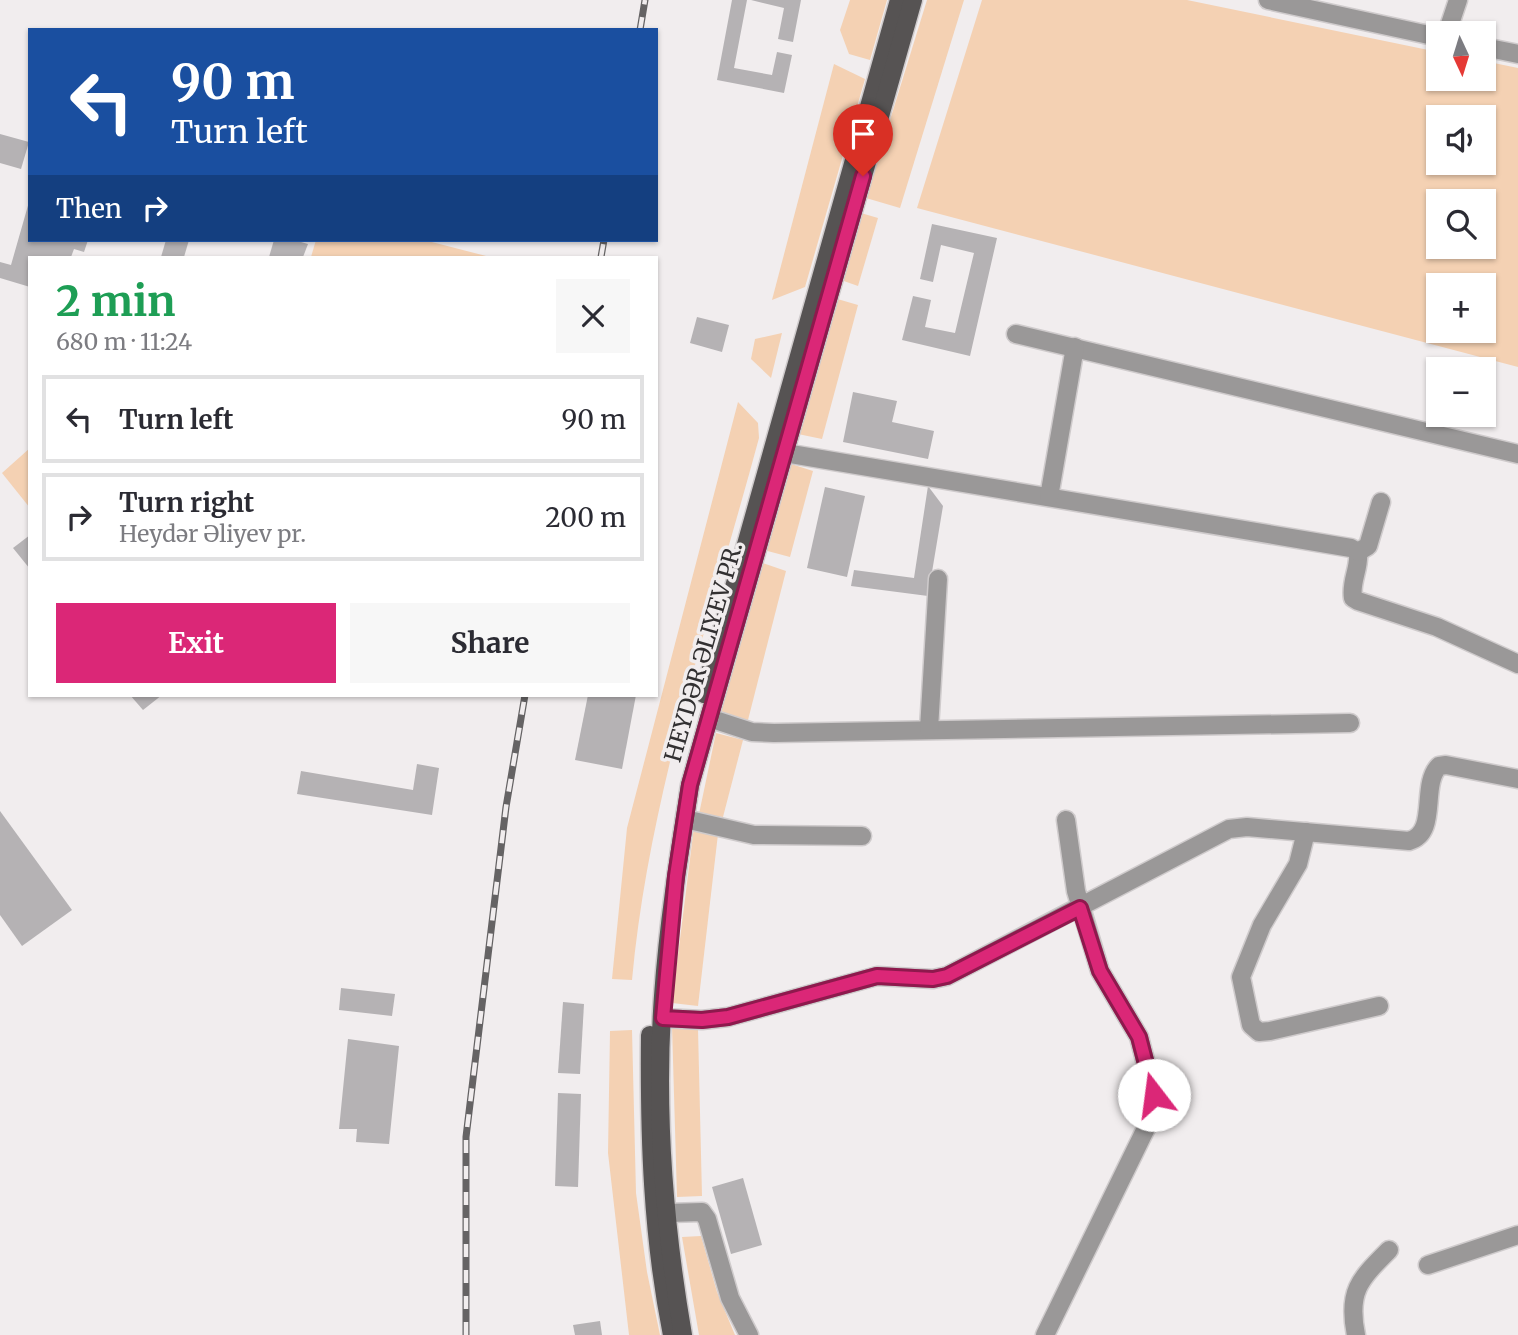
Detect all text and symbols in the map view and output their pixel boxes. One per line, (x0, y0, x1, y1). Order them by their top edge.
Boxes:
north arrow (1426, 21, 1496, 91)
map controls (1426, 21, 1496, 427)
text: 90 m (171, 51, 295, 112)
icon: left (56, 56, 147, 147)
pin (833, 104, 893, 176)
button: sound (1426, 105, 1496, 175)
text: Turn left (171, 112, 308, 152)
icon: arrive (844, 115, 882, 153)
icon: right (136, 189, 174, 227)
button: search (1426, 189, 1496, 259)
text: Then (56, 192, 122, 225)
button: + (1426, 273, 1496, 343)
text: 2 min (56, 275, 176, 327)
button: close (556, 279, 630, 353)
text: 680 m · 11:24 (56, 327, 192, 356)
button: − (1426, 357, 1496, 427)
icon: left (60, 400, 98, 438)
text: Turn left (119, 403, 233, 436)
text: 90 m (562, 403, 626, 436)
text: Turn right (119, 486, 254, 519)
icon: right (60, 498, 98, 536)
text: 200 m (545, 501, 626, 534)
text: Heydər Əliyev pr. (119, 519, 306, 548)
street label: HEYDƏR ƏLIYEV PR. (658, 539, 748, 765)
button: Exit (56, 603, 336, 683)
button: Share (350, 603, 630, 683)
position arrow (1117, 1058, 1191, 1132)

